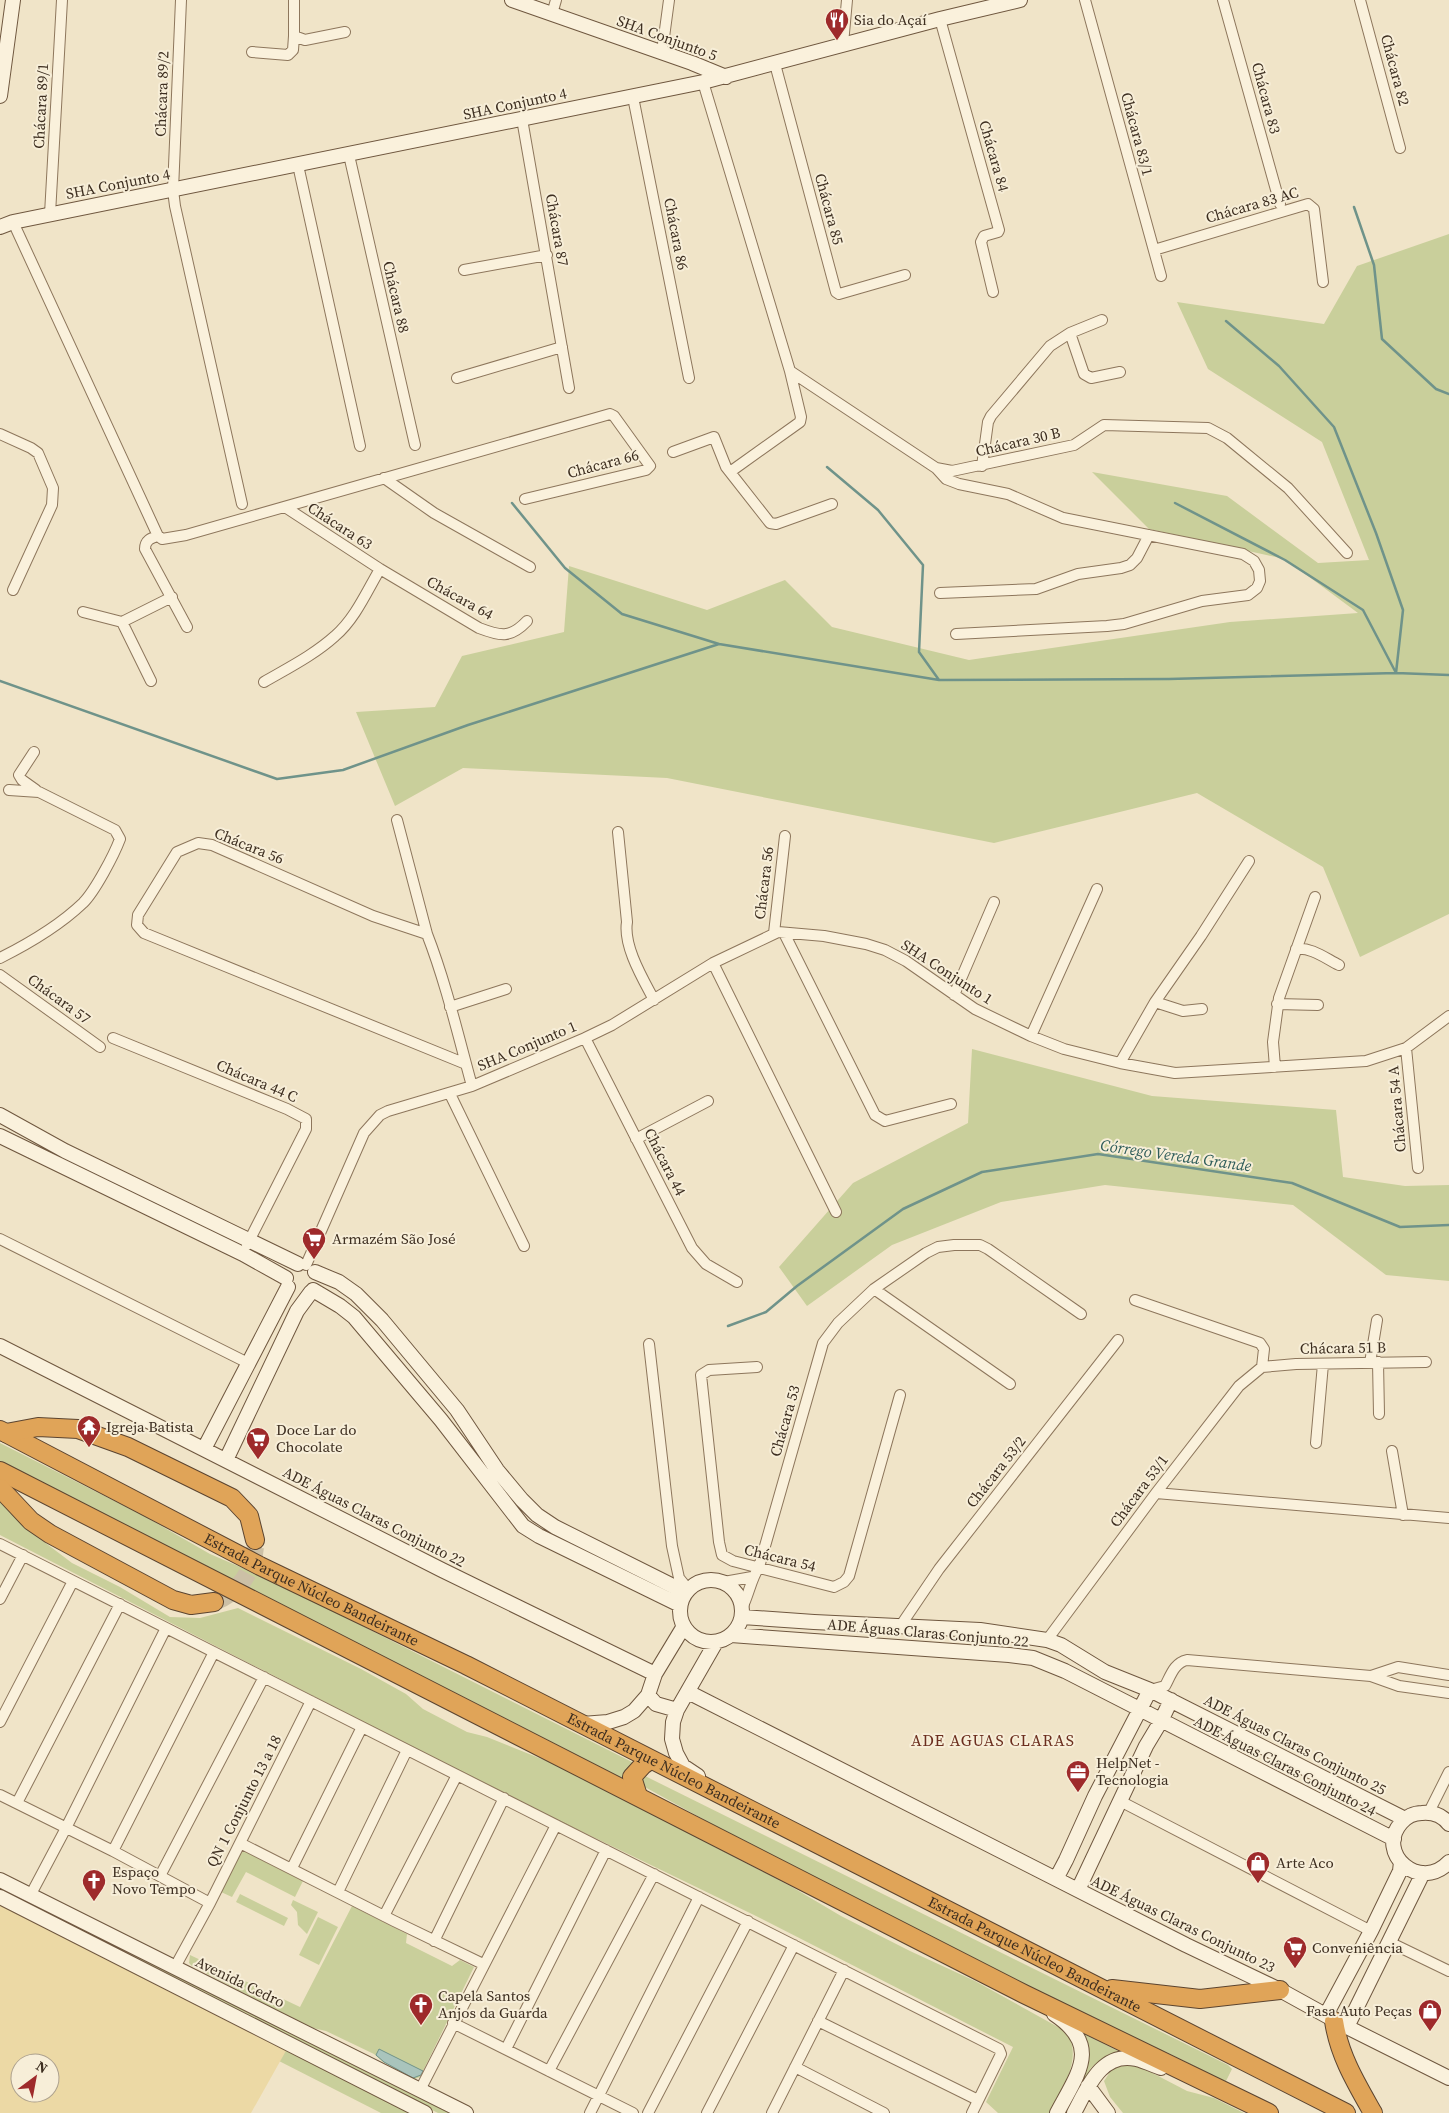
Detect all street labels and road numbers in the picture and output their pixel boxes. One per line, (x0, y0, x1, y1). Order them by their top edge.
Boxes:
street label: SHA Conjunto 5 (614, 10, 720, 65)
street label: Chácara 82 (1376, 32, 1415, 108)
street label: Chácara 89/2 (150, 51, 173, 137)
street label: Chácara 83 (1247, 60, 1286, 136)
street label: Chácara 89/1 (28, 63, 53, 149)
street label: SHA Conjunto 4 (461, 82, 569, 125)
street label: Chácara 83/1 (1116, 90, 1159, 178)
street label: Chácara 84 (974, 118, 1015, 194)
street label: SHA Conjunto 4 (64, 163, 172, 204)
street label: Chácara 85 (810, 171, 849, 247)
street label: Chácara 83 AC (1203, 181, 1301, 228)
street label: Chácara 87 (541, 192, 574, 268)
street label: Chácara 86 (659, 196, 694, 272)
street label: Chácara 88 (378, 259, 415, 335)
street label: Chácara 30 B (974, 422, 1062, 461)
street label: Chácara 66 (565, 444, 641, 483)
street label: Chácara 63 (304, 497, 377, 554)
street label: Chácara 64 (423, 571, 498, 625)
street label: Chácara 56 (211, 822, 287, 869)
street label: Chácara 56 (749, 845, 778, 921)
street label: SHA Conjunto 1 (897, 934, 997, 1009)
street label: Chácara 57 (23, 969, 95, 1029)
street label: SHA Conjunto 1 (474, 1015, 580, 1076)
street label: Chácara 44 C (213, 1054, 301, 1107)
street label: Chácara 54 A (1382, 1065, 1411, 1153)
street label: Chácara 44 (639, 1124, 692, 1200)
street label: Chácara 51 B (1300, 1336, 1386, 1359)
street label: Chácara 53 (764, 1383, 805, 1459)
street label: Chácara 53/2 (961, 1431, 1030, 1512)
street label: Chácara 53/1 (1104, 1450, 1173, 1531)
street label: ADE Águas Claras Conjunto 22 (279, 1461, 469, 1572)
street label: Estrada Parque Núcleo Bandeirante (201, 1528, 423, 1651)
street label: Chácara 54 (742, 1538, 819, 1577)
street label: ADE Águas Claras Conjunto 22 (826, 1613, 1030, 1652)
street label: ADE Águas Claras Conjunto 25 (1200, 1689, 1390, 1800)
street label: Estrada Parque Núcleo Bandeirante (564, 1707, 785, 1834)
street label: ADE Águas Claras Conjunto 24 (1190, 1710, 1380, 1821)
street label: QN 1 Conjunto 13 a 18 (201, 1731, 286, 1870)
street label: ADE Águas Claras Conjunto 23 (1088, 1870, 1279, 1977)
street label: Estrada Parque Núcleo Bandeirante (924, 1891, 1145, 2017)
street label: Avenida Cedro (192, 1951, 288, 2012)

